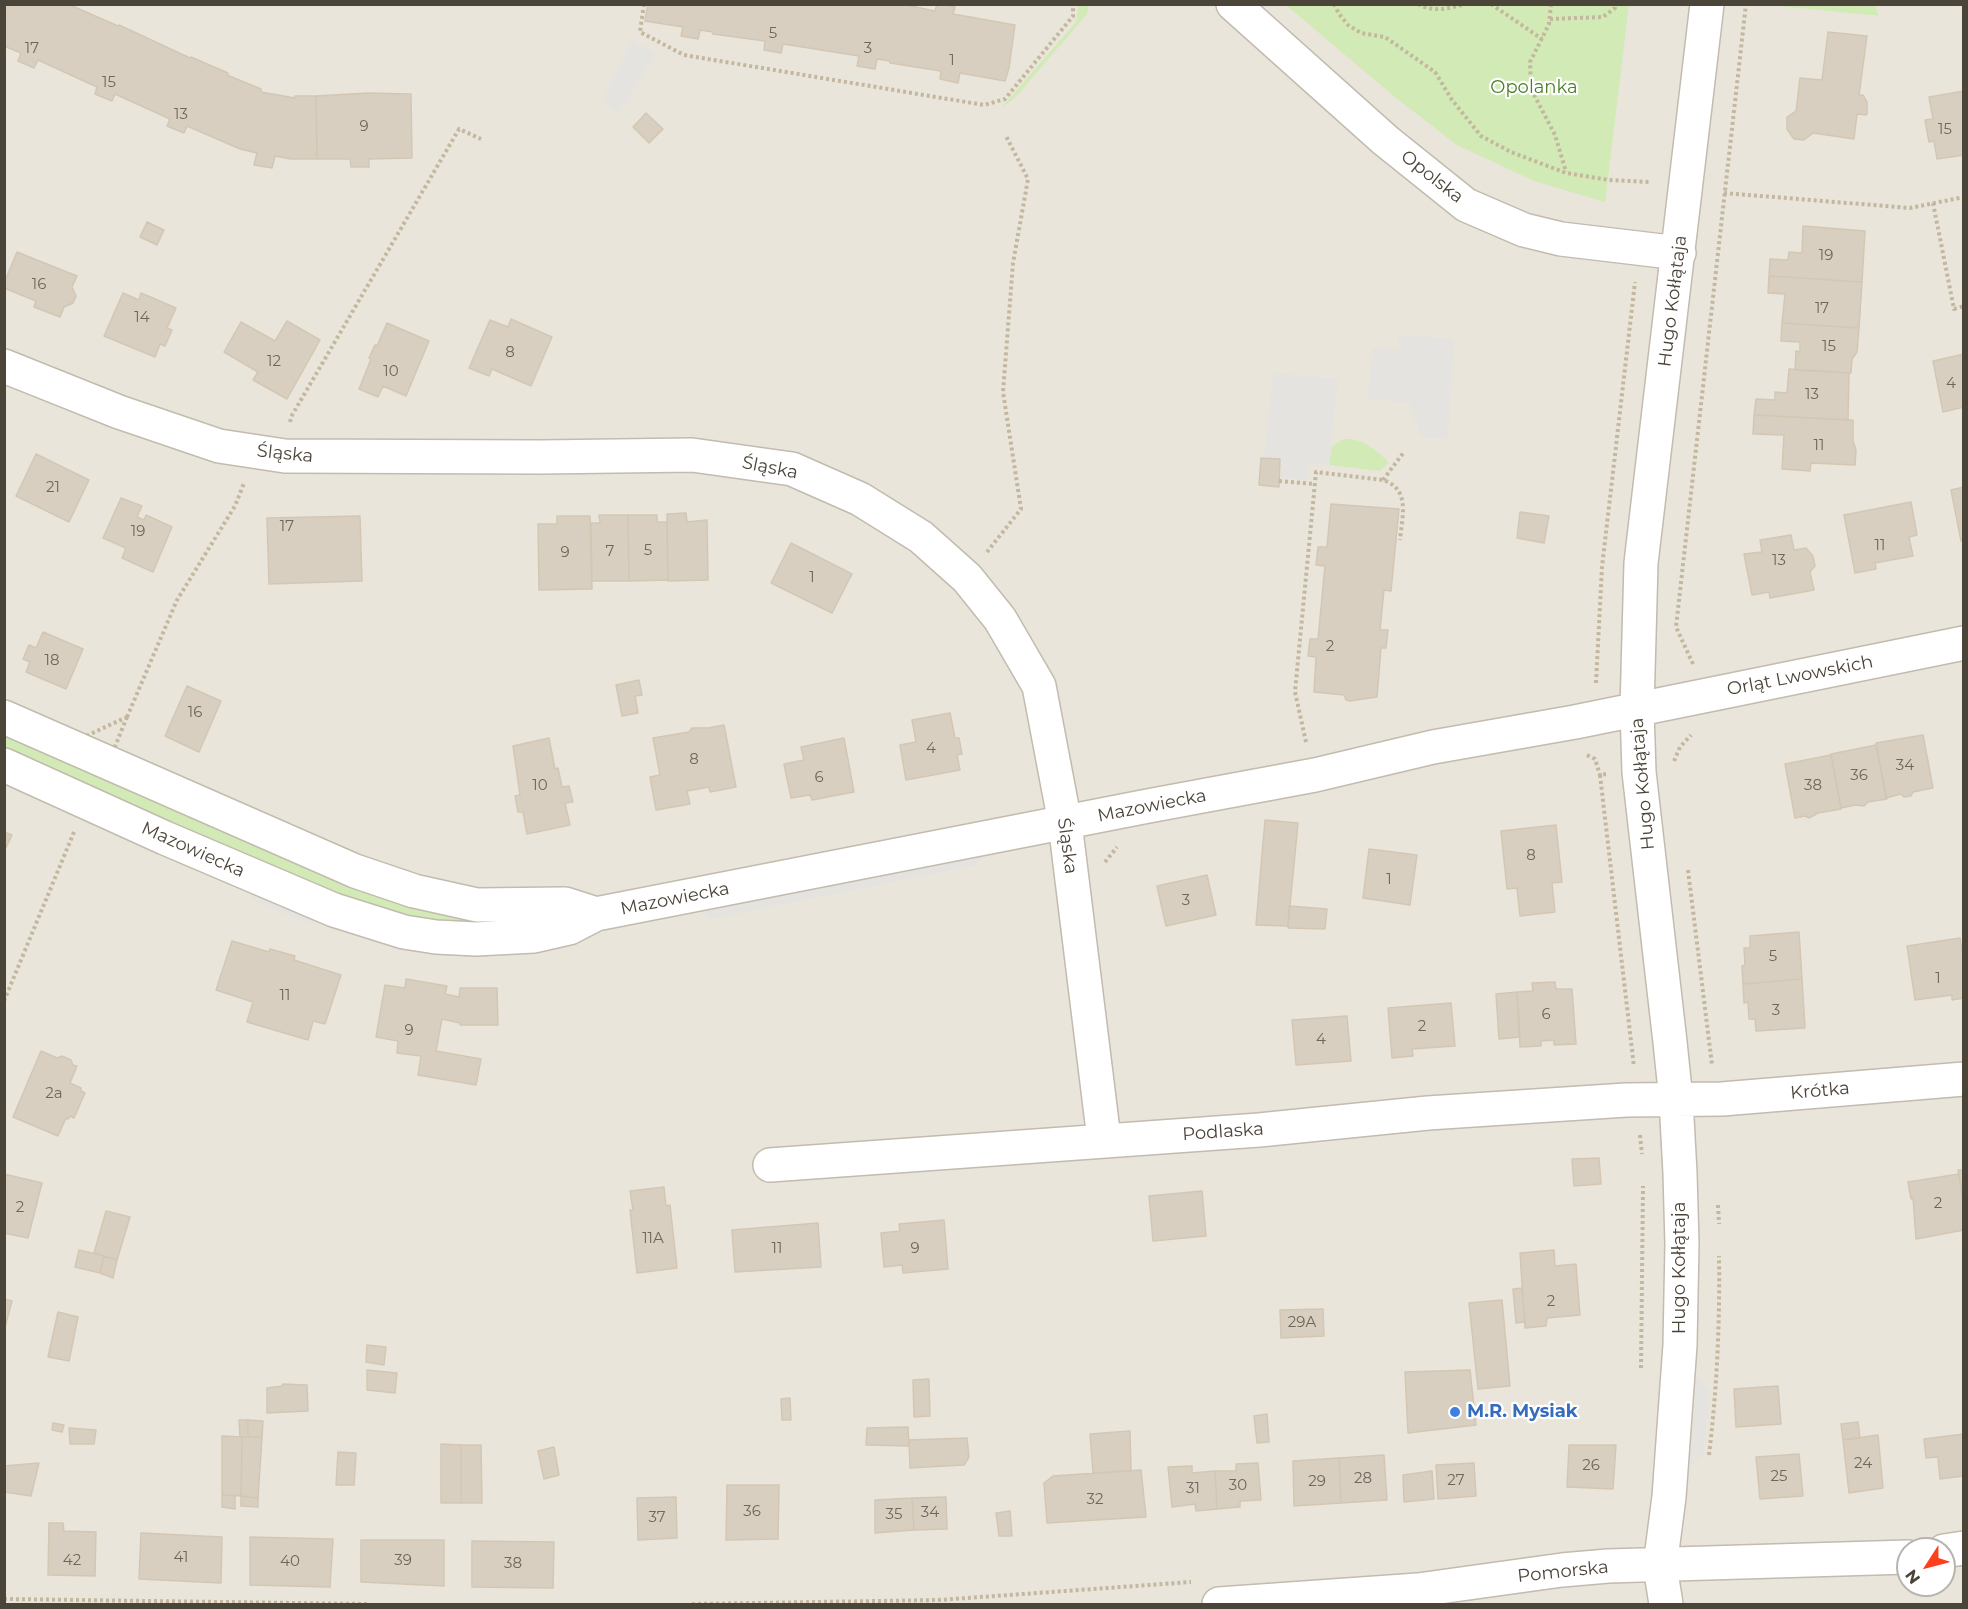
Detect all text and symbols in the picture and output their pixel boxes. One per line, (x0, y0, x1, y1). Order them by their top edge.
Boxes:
house number: 5 (769, 25, 777, 43)
house number: 17 (25, 40, 39, 58)
house number: 3 (864, 40, 872, 58)
house number: 1 (949, 52, 955, 70)
house number: 15 (102, 74, 116, 92)
park label: Opolanka (1490, 77, 1578, 99)
house number: 13 (174, 106, 188, 124)
house number: 9 (359, 118, 369, 136)
house number: 15 (1938, 121, 1952, 139)
street label: Opolska (1396, 146, 1468, 208)
street label: Hugo Kołłątaja (1654, 234, 1692, 368)
house number: 19 (1819, 247, 1833, 265)
house number: 16 (32, 276, 46, 294)
house number: 17 (1815, 300, 1829, 318)
house number: 14 (134, 309, 150, 327)
house number: 15 (1822, 338, 1836, 356)
house number: 8 (505, 344, 515, 362)
house number: 12 (267, 353, 281, 371)
house number: 10 (383, 363, 399, 381)
house number: 4 (1946, 375, 1956, 393)
house number: 13 (1805, 386, 1819, 404)
house number: 11 (1814, 437, 1824, 455)
street label: Śląska (256, 440, 314, 468)
street label: Śląska (740, 452, 800, 484)
house number: 21 (46, 479, 60, 497)
house number: 17 (280, 518, 294, 536)
house number: 19 (131, 523, 145, 541)
house number: 11 (1875, 537, 1885, 555)
house number: 5 (644, 542, 652, 560)
house number: 7 (606, 543, 614, 561)
house number: 9 (560, 544, 570, 562)
house number: 13 (1772, 552, 1786, 570)
house number: 1 (809, 569, 815, 587)
house number: 2 (1326, 638, 1334, 656)
street label: Orląt Lwowskich (1725, 651, 1875, 701)
house number: 18 (45, 652, 59, 670)
house number: 16 (188, 704, 202, 722)
street label: Hugo Kołłątaja (1626, 717, 1660, 851)
house number: 4 (926, 740, 936, 758)
house number: 8 (689, 751, 699, 769)
house number: 34 (1896, 757, 1914, 775)
house number: 36 (1850, 767, 1868, 785)
house number: 6 (814, 769, 824, 787)
house number: 10 (532, 777, 548, 795)
house number: 38 (1804, 777, 1822, 795)
street label: Mazowiecka (1096, 785, 1208, 827)
street label: Śląska (1052, 817, 1082, 875)
street label: Mazowiecka (138, 818, 248, 882)
house number: 8 (1526, 847, 1536, 865)
house number: 1 (1386, 871, 1392, 889)
street label: Mazowiecka (619, 878, 731, 920)
house number: 3 (1182, 892, 1190, 910)
house number: 5 (1769, 948, 1777, 966)
house number: 1 (1935, 970, 1941, 988)
house number: 11 (280, 987, 290, 1005)
house number: 3 (1772, 1002, 1780, 1020)
house number: 6 (1541, 1006, 1551, 1024)
house number: 2 (1418, 1018, 1426, 1036)
house number: 9 (404, 1022, 414, 1040)
house number: 4 (1316, 1031, 1326, 1049)
street label: Krótka (1789, 1078, 1851, 1104)
house number: 2a (45, 1085, 63, 1103)
street label: Podlaska (1182, 1118, 1264, 1146)
house number: 2 (1934, 1195, 1942, 1213)
house number: 2 (16, 1199, 24, 1217)
street label: Hugo Kołłątaja (1669, 1202, 1691, 1334)
house number: 11A (642, 1230, 664, 1248)
house number: 11 (772, 1240, 782, 1258)
house number: 9 (910, 1240, 920, 1258)
house number: 2 (1547, 1293, 1555, 1311)
house number: 29A (1288, 1314, 1316, 1332)
place label: M.R. Mysiak (1467, 1401, 1578, 1423)
marker: M.R. Mysiak (1448, 1405, 1462, 1419)
house number: 24 (1854, 1455, 1872, 1473)
house number: 26 (1582, 1457, 1600, 1475)
house number: 25 (1770, 1468, 1788, 1486)
house number: 28 (1354, 1470, 1372, 1488)
house number: 27 (1447, 1472, 1465, 1490)
house number: 29 (1308, 1473, 1326, 1491)
house number: 30 (1229, 1477, 1247, 1495)
house number: 31 (1186, 1480, 1200, 1498)
house number: 32 (1087, 1491, 1103, 1509)
house number: 36 (743, 1503, 761, 1521)
house number: 34 (921, 1504, 939, 1522)
house number: 35 (886, 1506, 902, 1524)
house number: 37 (648, 1509, 666, 1527)
north arrow (1896, 1537, 1956, 1597)
house number: 41 (174, 1549, 188, 1567)
house number: 42 (63, 1552, 81, 1570)
house number: 39 (394, 1552, 412, 1570)
house number: 40 (280, 1553, 300, 1571)
house number: 38 (504, 1555, 522, 1573)
street label: Pomorska (1516, 1556, 1610, 1588)
text: N (1901, 1566, 1924, 1588)

